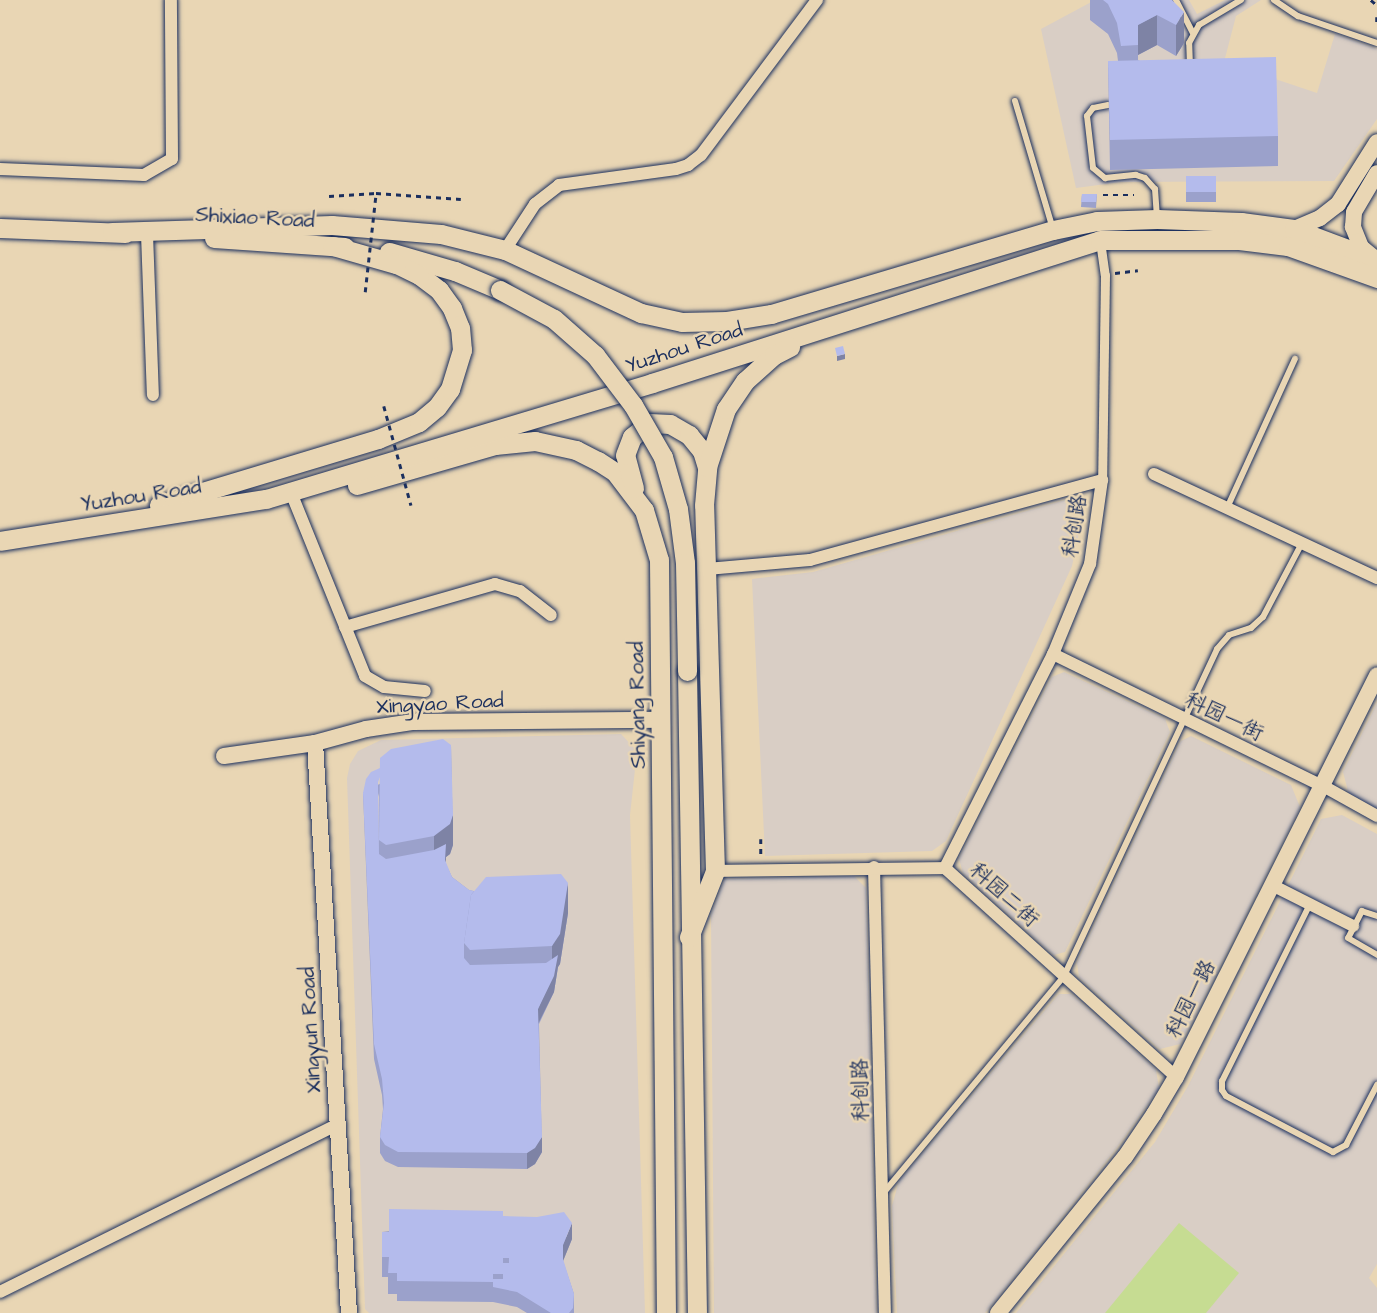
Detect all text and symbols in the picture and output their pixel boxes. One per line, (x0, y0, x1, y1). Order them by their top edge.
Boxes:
street label: Shixiao Road (195, 202, 315, 234)
street label: Yuzhou Road (622, 317, 746, 379)
street label: Yuzhou Road (79, 474, 203, 518)
street label: 科创路 (1058, 493, 1092, 559)
street label: Shiyang Road (624, 641, 652, 769)
street label: 科园一街 (1181, 687, 1267, 747)
street label: Xingyao Road (376, 688, 504, 720)
street label: 科园二街 (964, 858, 1044, 932)
street label: 科园一路 (1161, 956, 1221, 1042)
street label: Xingyun Road (295, 966, 327, 1094)
street label: 科创路 (848, 1058, 874, 1122)

